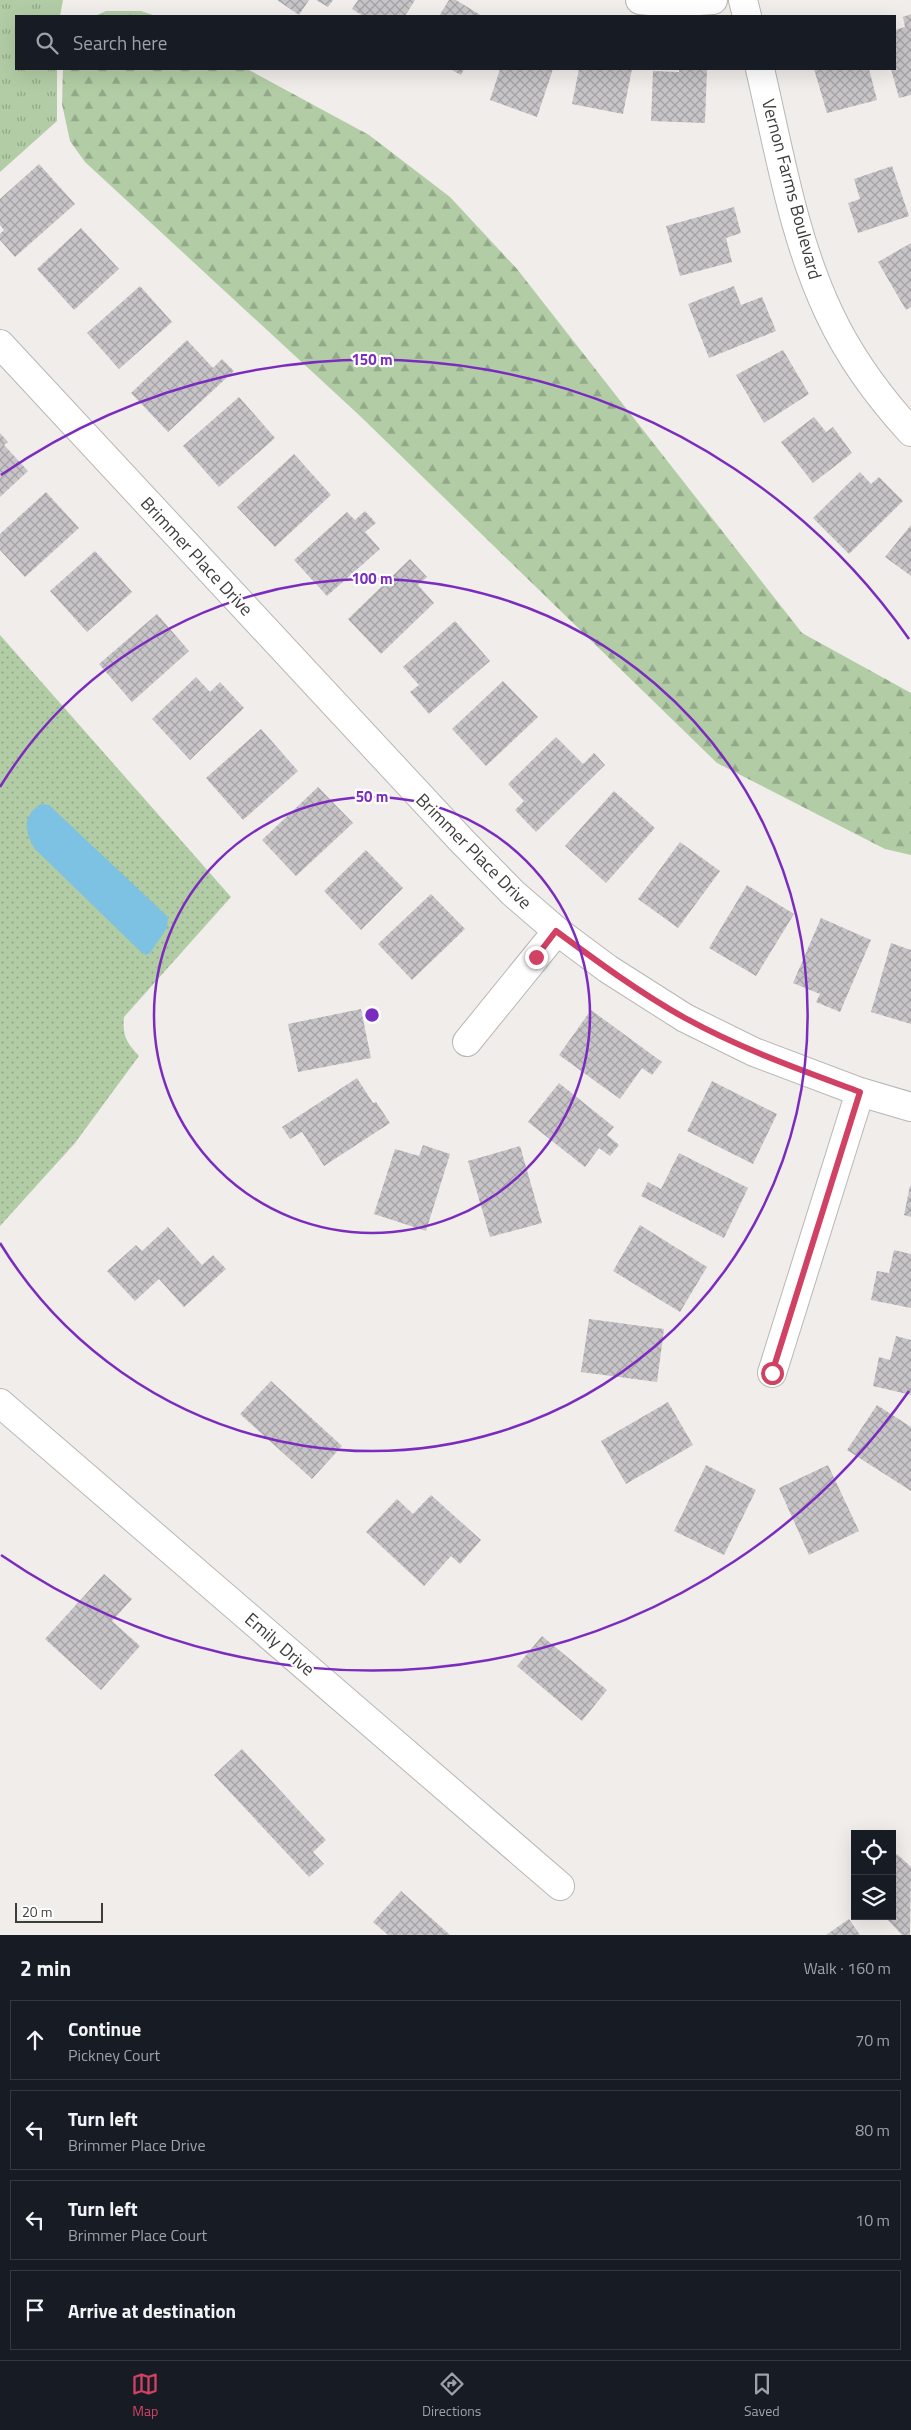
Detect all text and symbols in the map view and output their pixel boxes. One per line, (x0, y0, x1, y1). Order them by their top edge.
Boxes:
search box (15, 15, 896, 70)
text: Search here (73, 28, 167, 57)
icon: search (33, 29, 61, 57)
street label: Vernon Farms Boulevard (755, 96, 829, 282)
text: 150 m (351, 348, 393, 371)
street label: Brimmer Place Drive (134, 490, 260, 622)
text: 100 m (351, 567, 393, 590)
text: 50 m (356, 785, 388, 808)
street label: Brimmer Place Drive (410, 787, 538, 915)
route end (525, 946, 548, 969)
centre of rings (363, 1006, 381, 1024)
route start (761, 1362, 784, 1385)
street label: Emily Drive (239, 1606, 321, 1682)
map controls (851, 1830, 896, 1920)
button: locate (851, 1830, 896, 1875)
button: layers (851, 1875, 896, 1920)
scale bar (15, 1900, 102, 1923)
text: 20 m (22, 1901, 52, 1922)
text: 2 min (20, 1952, 71, 1984)
text: Walk · 160 m (803, 1956, 891, 1980)
text: Continue (68, 2014, 141, 2043)
icon: ahead (21, 2026, 49, 2054)
text: 70 m (855, 2028, 890, 2052)
text: Pickney Court (68, 2043, 160, 2067)
text: Turn left (68, 2104, 138, 2133)
icon: left (21, 2116, 49, 2144)
text: 80 m (855, 2118, 890, 2142)
text: Brimmer Place Drive (68, 2133, 205, 2157)
text: Turn left (68, 2194, 138, 2223)
icon: left (21, 2206, 49, 2234)
text: 10 m (855, 2208, 890, 2232)
text: Brimmer Place Court (68, 2223, 207, 2247)
icon: arrive (21, 2296, 49, 2324)
text: Arrive at destination (68, 2296, 236, 2325)
tab: Map (131, 2370, 159, 2421)
tab: Directions (422, 2370, 481, 2421)
tab: Saved (744, 2370, 780, 2421)

